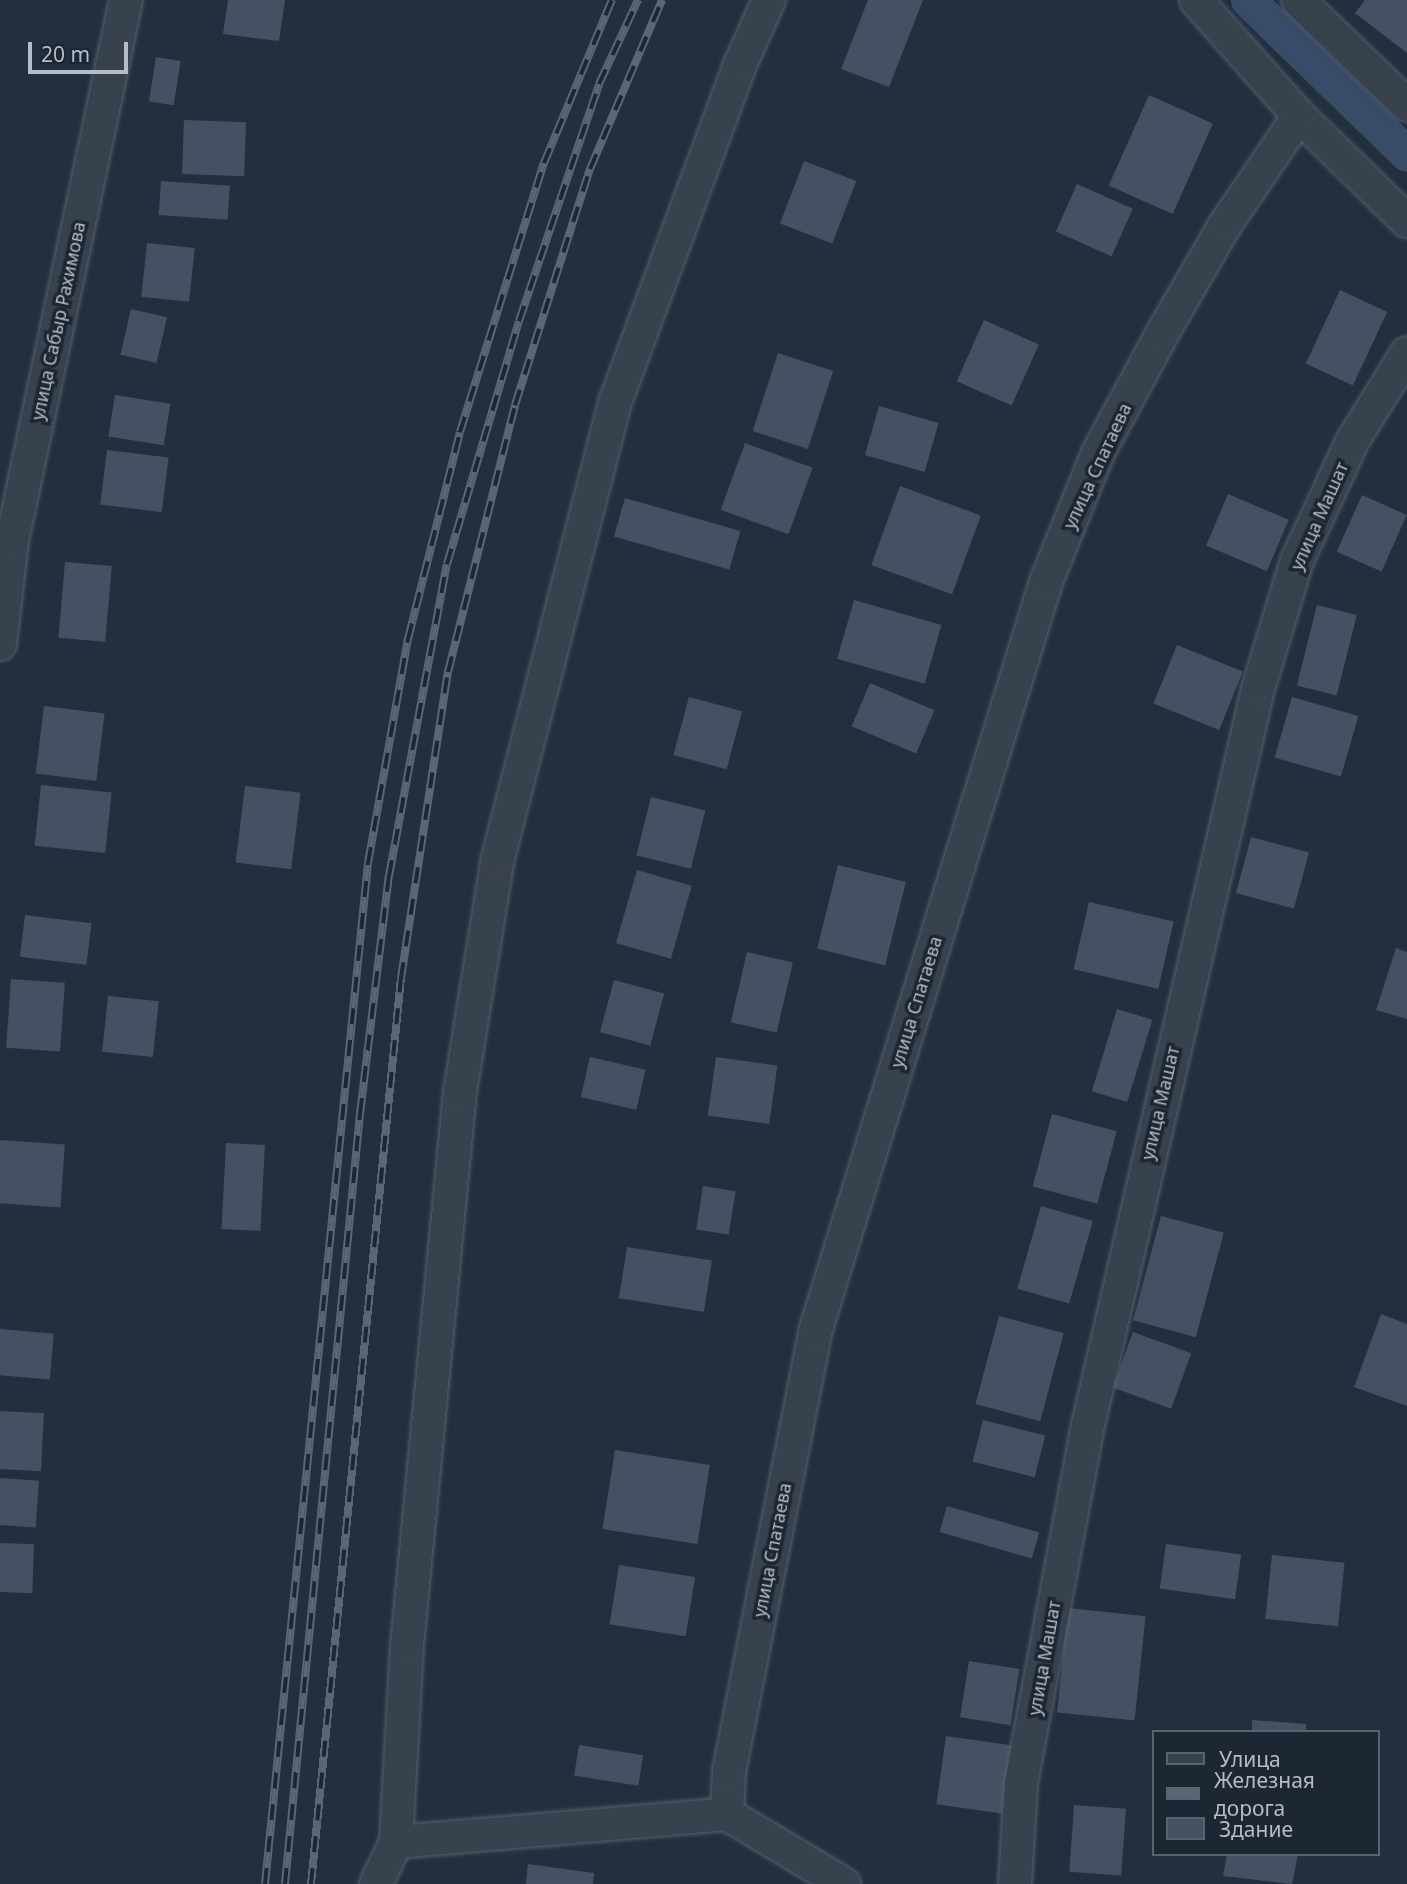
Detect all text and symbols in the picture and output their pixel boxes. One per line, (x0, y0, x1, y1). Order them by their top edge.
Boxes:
scale bar (32, 28, 131, 72)
text: 20 m (41, 40, 90, 68)
street label: улица Сабыр Рахимова (26, 220, 90, 422)
street label: улица Спатаева (1058, 400, 1136, 532)
street label: улица Машат (1285, 458, 1353, 574)
street label: улица Спатаева (886, 934, 946, 1070)
street label: улица Машат (1136, 1044, 1184, 1162)
street label: улица Спатаева (748, 1481, 796, 1619)
street label: улица Машат (1023, 1599, 1065, 1717)
legend (1152, 1730, 1379, 1856)
text: Улица (1219, 1745, 1281, 1773)
text: Железная дорога (1214, 1766, 1315, 1822)
text: Здание (1219, 1815, 1293, 1843)

